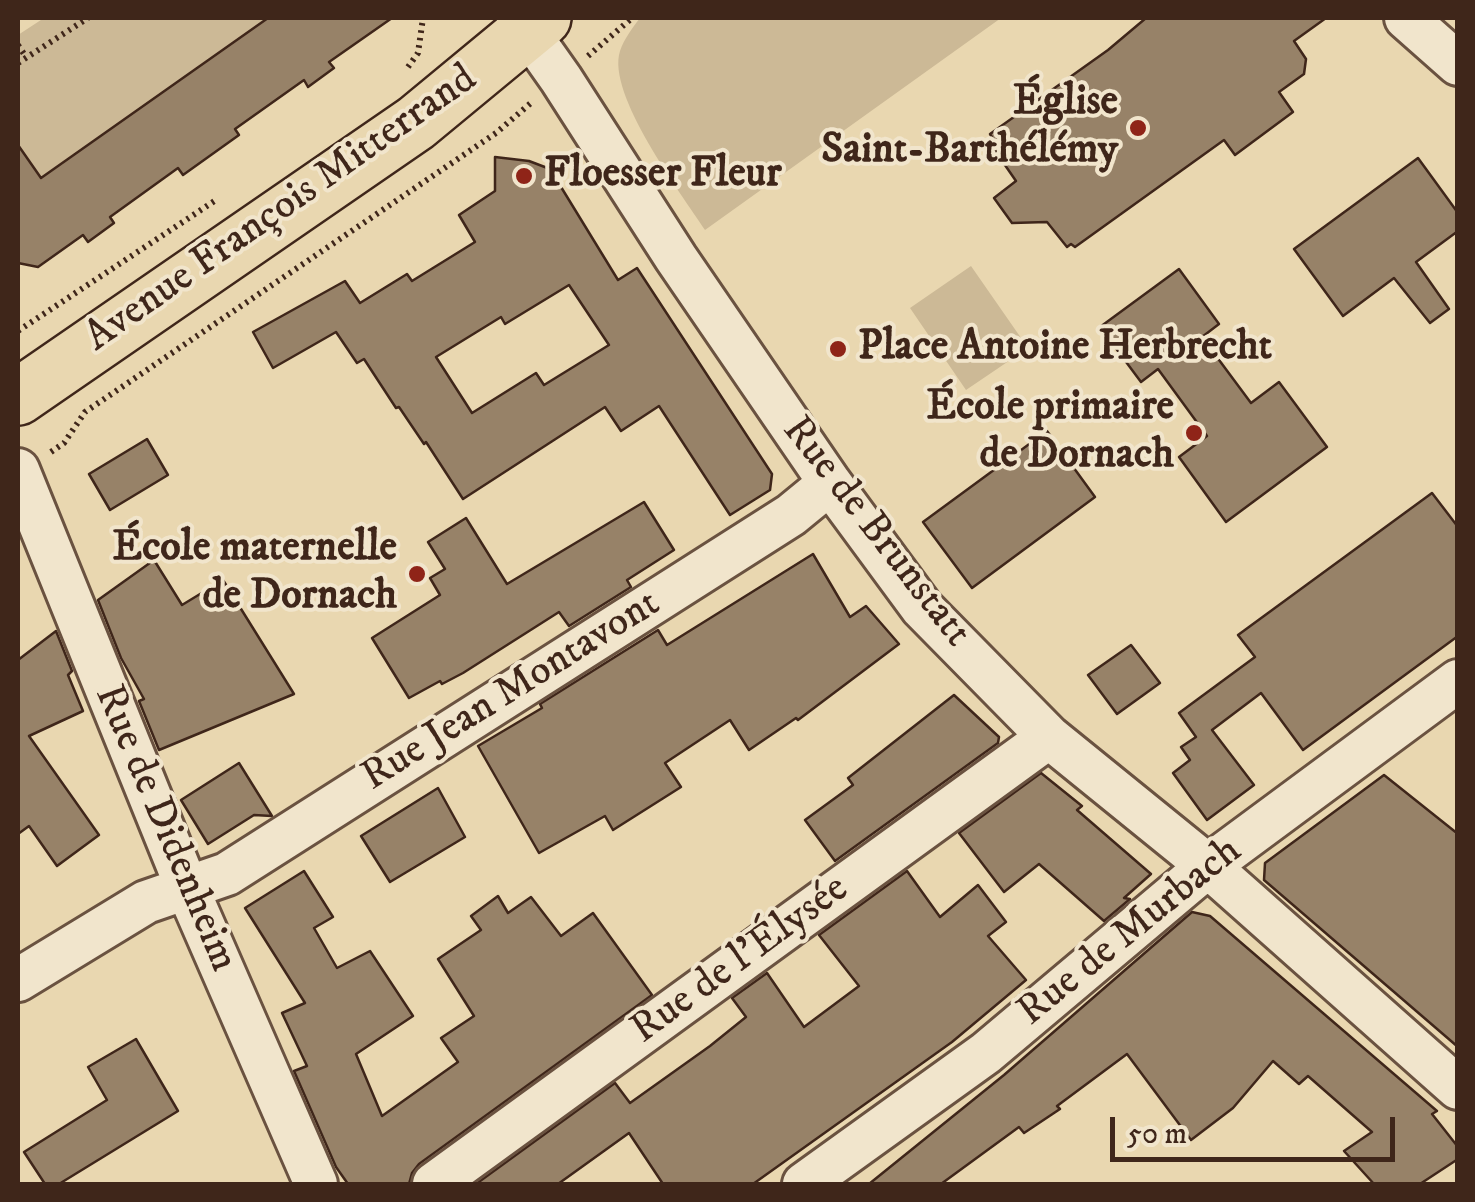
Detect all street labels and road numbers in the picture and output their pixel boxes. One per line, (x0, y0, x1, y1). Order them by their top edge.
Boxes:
street label: Avenue François Mitterrand (76, 56, 488, 364)
street label: Rue de Brunstatt (769, 408, 981, 658)
street label: Rue Jean Montavont (354, 580, 670, 804)
street label: Rue de Didenheim (81, 678, 247, 980)
street label: Rue de Murbach (1009, 827, 1253, 1039)
street label: Rue de l'Élysée (623, 865, 859, 1057)

